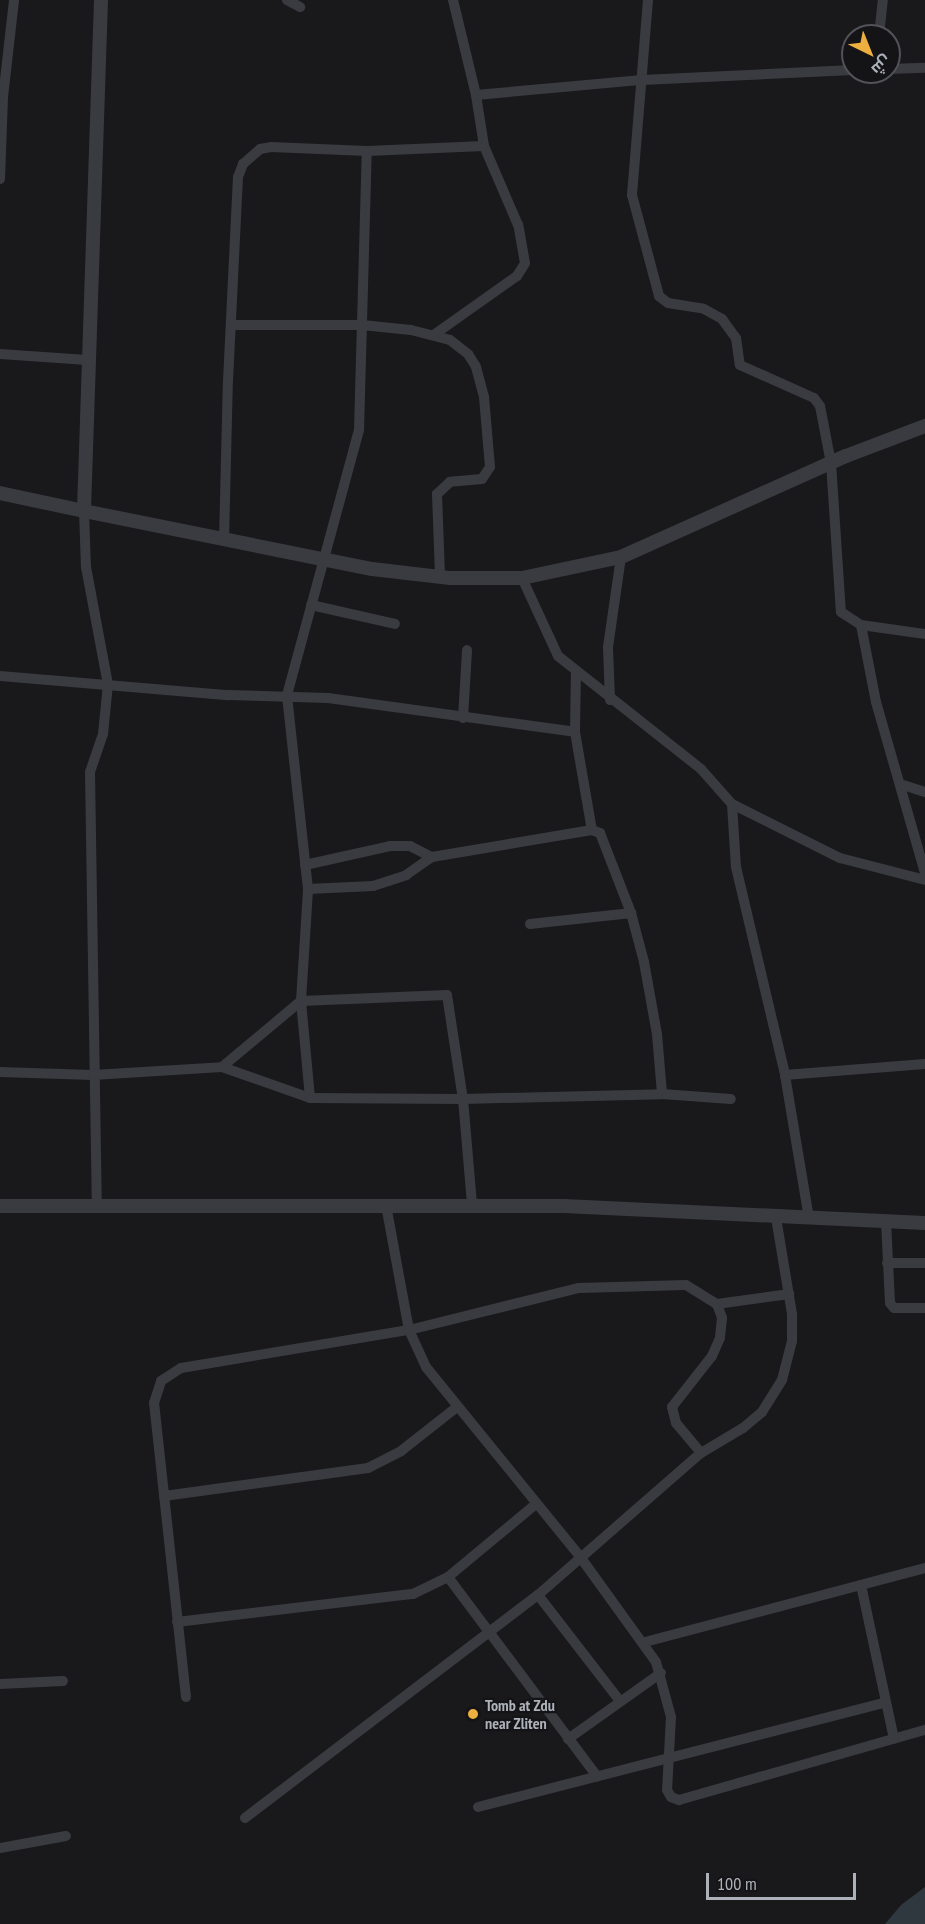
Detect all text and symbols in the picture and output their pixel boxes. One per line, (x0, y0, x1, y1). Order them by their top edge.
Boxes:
north arrow (841, 24, 901, 84)
text: ش (868, 51, 896, 80)
place label: Tomb at Zdu near Zliten (485, 1695, 555, 1733)
marker: Tomb at Zdu near Zliten (466, 1707, 480, 1721)
scale bar (709, 1861, 859, 1899)
text: 100 m (717, 1872, 757, 1895)

